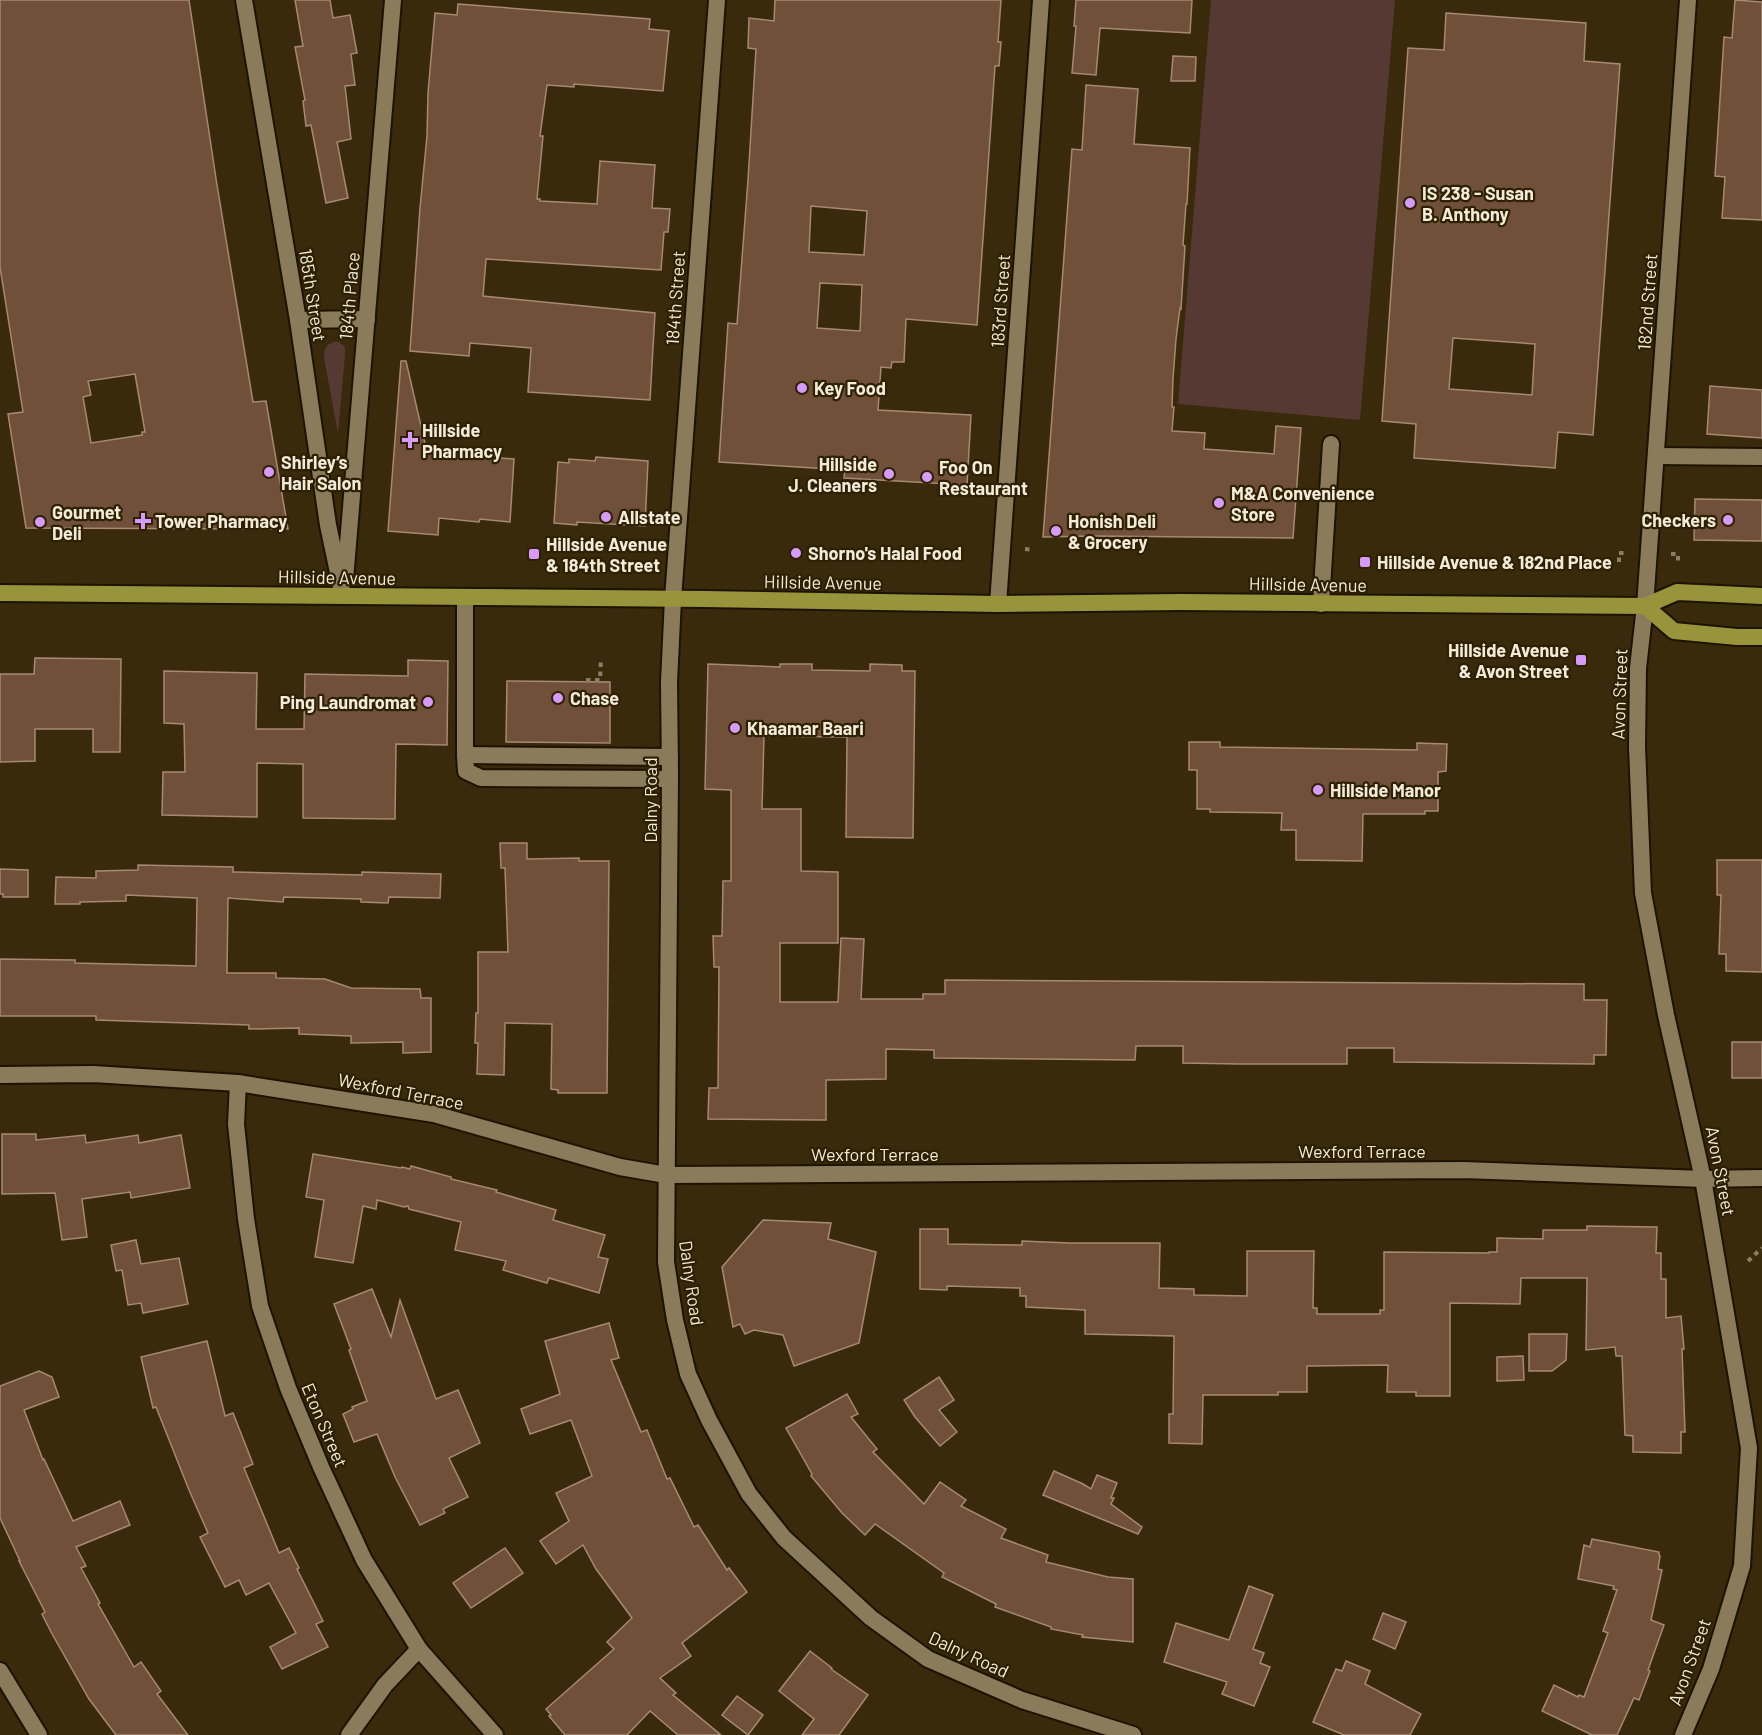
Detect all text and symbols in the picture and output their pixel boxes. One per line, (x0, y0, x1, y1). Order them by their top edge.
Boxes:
place label: IS 238 - Susan B. Anthony (1422, 182, 1534, 225)
marker: IS 238 - Susan B. Anthony (1403, 196, 1417, 210)
street label: 185th Street (295, 247, 331, 343)
street label: 184th Street (661, 250, 689, 346)
street label: 184th Place (334, 251, 364, 341)
street label: 183rd Street (986, 253, 1014, 349)
street label: 182nd Street (1633, 253, 1661, 351)
place label: Key Food (814, 377, 886, 399)
marker: Key Food (795, 381, 809, 395)
place label: Hillside Pharmacy (422, 419, 502, 462)
marker: Hillside Pharmacy (403, 433, 417, 447)
place label: Shirley’s Hair Salon (281, 451, 361, 494)
place label: Hillside J. Cleaners (788, 453, 877, 496)
place label: Foo On Restaurant (939, 456, 1028, 499)
marker: Shirley’s Hair Salon (262, 465, 276, 479)
marker: Hillside J. Cleaners (882, 467, 896, 481)
marker: Foo On Restaurant (920, 470, 934, 484)
place label: M&A Convenience Store (1231, 482, 1375, 525)
marker: M&A Convenience Store (1212, 496, 1226, 510)
place label: Gourmet Deli (52, 501, 121, 544)
place label: Allstate (618, 506, 681, 528)
place label: Checkers (1641, 509, 1716, 531)
place label: Tower Pharmacy (155, 510, 287, 532)
marker: Allstate (599, 510, 613, 524)
place label: Honish Deli & Grocery (1068, 510, 1156, 553)
marker: Checkers (1721, 513, 1735, 527)
marker: Tower Pharmacy (136, 514, 150, 528)
marker: Gourmet Deli (33, 515, 47, 529)
marker: Honish Deli & Grocery (1049, 524, 1063, 538)
place label: Hillside Avenue & 184th Street (546, 533, 667, 576)
place label: Shorno's Halal Food (808, 542, 962, 564)
marker: Shorno's Halal Food (789, 546, 803, 560)
marker: Hillside Avenue & 184th Street (527, 547, 541, 561)
place label: Hillside Avenue & 182nd Place (1377, 551, 1612, 573)
marker: Hillside Avenue & 182nd Place (1358, 555, 1372, 569)
street label: Hillside Avenue (278, 565, 396, 589)
street label: Hillside Avenue (764, 570, 882, 594)
street label: Hillside Avenue (1249, 572, 1367, 596)
place label: Hillside Avenue & Avon Street (1448, 639, 1569, 682)
street label: Avon Street (1606, 648, 1632, 740)
marker: Hillside Avenue & Avon Street (1574, 653, 1588, 667)
place label: Chase (570, 687, 619, 709)
place label: Ping Laundromat (280, 691, 416, 713)
marker: Chase (551, 691, 565, 705)
marker: Ping Laundromat (421, 695, 435, 709)
place label: Khaamar Baari (747, 717, 864, 739)
marker: Khaamar Baari (728, 721, 742, 735)
street label: Dalny Road (639, 757, 661, 843)
place label: Hillside Manor (1330, 779, 1441, 801)
marker: Hillside Manor (1311, 783, 1325, 797)
street label: Wexford Terrace (336, 1068, 466, 1114)
street label: Avon Street (1702, 1124, 1740, 1218)
street label: Wexford Terrace (1298, 1140, 1426, 1162)
street label: Wexford Terrace (811, 1143, 939, 1165)
street label: Dalny Road (675, 1239, 709, 1327)
street label: Eton Street (297, 1380, 353, 1470)
street label: Avon Street (1663, 1616, 1715, 1708)
street label: Dalny Road (926, 1626, 1012, 1682)

